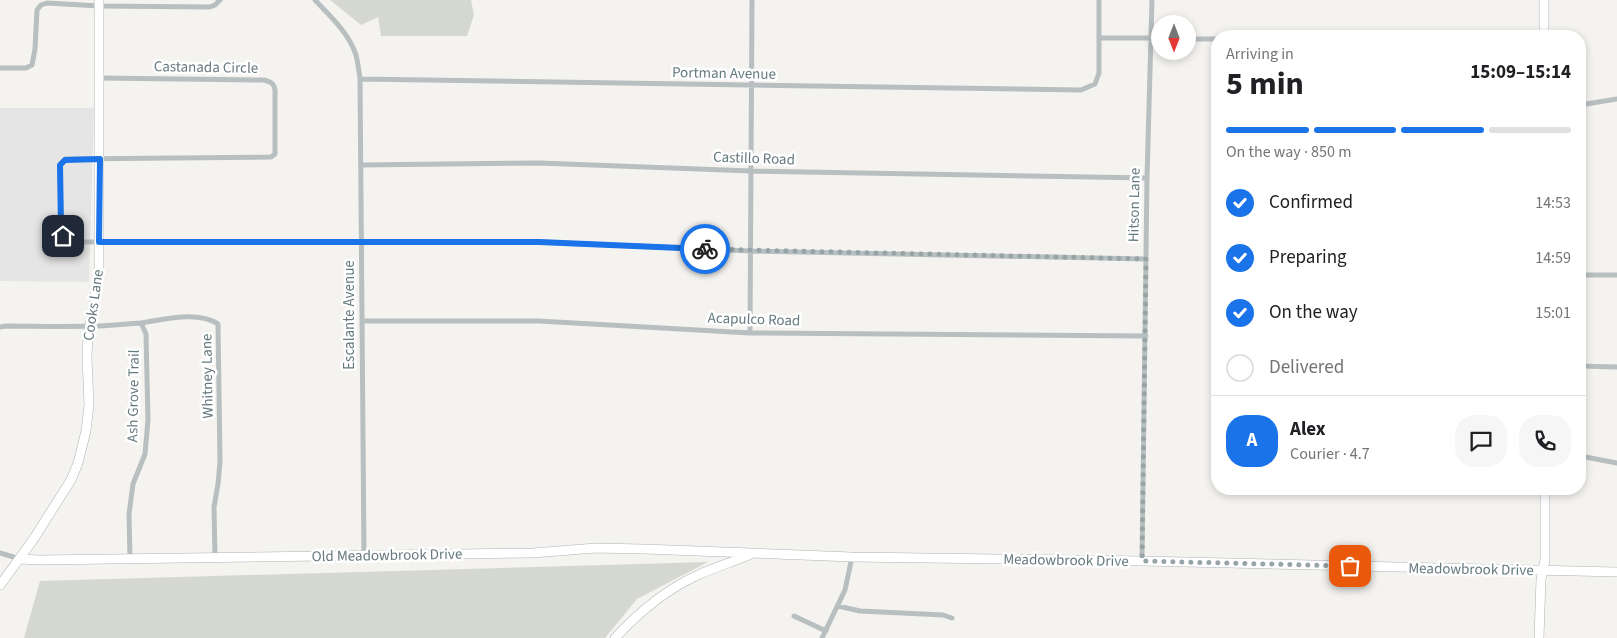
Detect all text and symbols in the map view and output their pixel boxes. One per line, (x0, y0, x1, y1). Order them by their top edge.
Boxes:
north arrow (1151, 15, 1196, 60)
map controls (1151, 15, 1196, 60)
text: Arriving in (1226, 43, 1294, 65)
street label: Castanada Circle (154, 56, 258, 79)
text: 15:09–15:14 (1470, 59, 1571, 86)
text: 5 min (1226, 61, 1304, 107)
street label: Portman Avenue (672, 62, 776, 85)
text: On the way · 850 m (1226, 141, 1351, 163)
street label: Castillo Road (713, 147, 795, 170)
street label: Hitson Lane (1123, 168, 1146, 242)
icon: check (1226, 189, 1254, 217)
text: Confirmed (1269, 189, 1353, 216)
text: 14:53 (1535, 192, 1571, 214)
pin (42, 215, 84, 257)
icon: home (49, 222, 77, 250)
courier (680, 224, 730, 274)
icon: bike (691, 235, 719, 263)
icon: check (1226, 244, 1254, 272)
text: Preparing (1269, 244, 1347, 271)
text: 14:59 (1535, 247, 1571, 269)
street label: Escalante Avenue (339, 260, 360, 370)
street label: Cooks Lane (78, 268, 109, 342)
icon: check (1226, 299, 1254, 327)
text: On the way (1269, 299, 1358, 326)
text: 15:01 (1535, 302, 1571, 324)
street label: Acapulco Road (707, 307, 801, 332)
street label: Whitney Lane (196, 333, 219, 419)
street label: Ash Grove Trail (122, 349, 145, 443)
text: Delivered (1269, 354, 1344, 381)
button: chat (1455, 415, 1507, 467)
button: phone (1519, 415, 1571, 467)
text: Alex (1290, 416, 1326, 443)
text: A (1247, 427, 1257, 454)
text: Courier · 4.7 (1290, 443, 1370, 465)
street label: Old Meadowbrook Drive (312, 544, 462, 567)
pin (1329, 545, 1371, 587)
street label: Meadowbrook Drive (1003, 549, 1129, 572)
icon: bag (1336, 552, 1364, 580)
street label: Meadowbrook Drive (1408, 558, 1534, 581)

